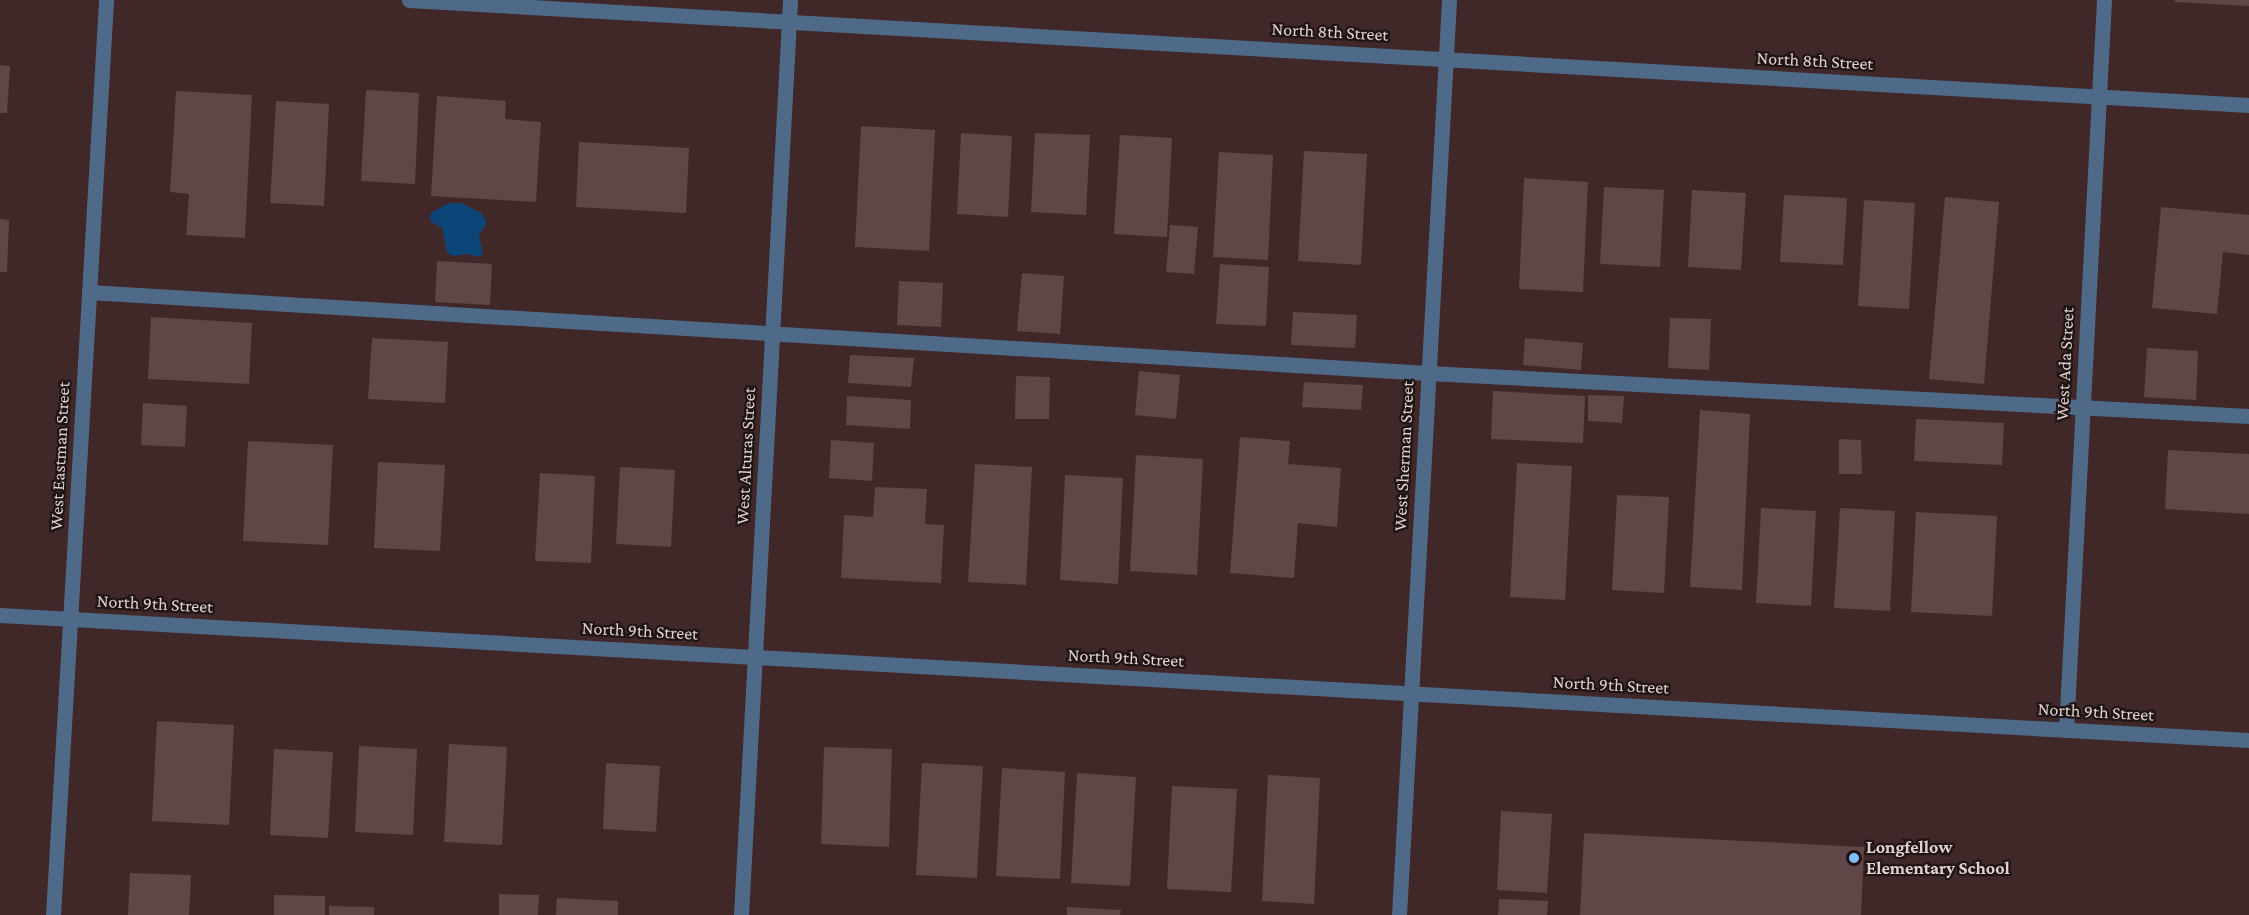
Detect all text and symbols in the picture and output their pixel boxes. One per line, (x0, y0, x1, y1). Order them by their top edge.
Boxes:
street label: North 8th Street (1271, 18, 1389, 46)
street label: North 8th Street (1756, 47, 1874, 75)
street label: West Ada Street (2051, 307, 2079, 421)
street label: West Sherman Street (1389, 380, 1419, 532)
street label: West Eastman Street (45, 381, 75, 531)
street label: West Alturas Street (732, 387, 760, 525)
street label: North 9th Street (96, 590, 214, 618)
street label: North 9th Street (581, 617, 699, 645)
street label: North 9th Street (1067, 644, 1185, 672)
street label: North 9th Street (1552, 671, 1670, 699)
street label: North 9th Street (2037, 698, 2155, 726)
place label: Longfellow Elementary School (1866, 837, 2010, 880)
marker: Longfellow Elementary School (1847, 851, 1861, 865)

